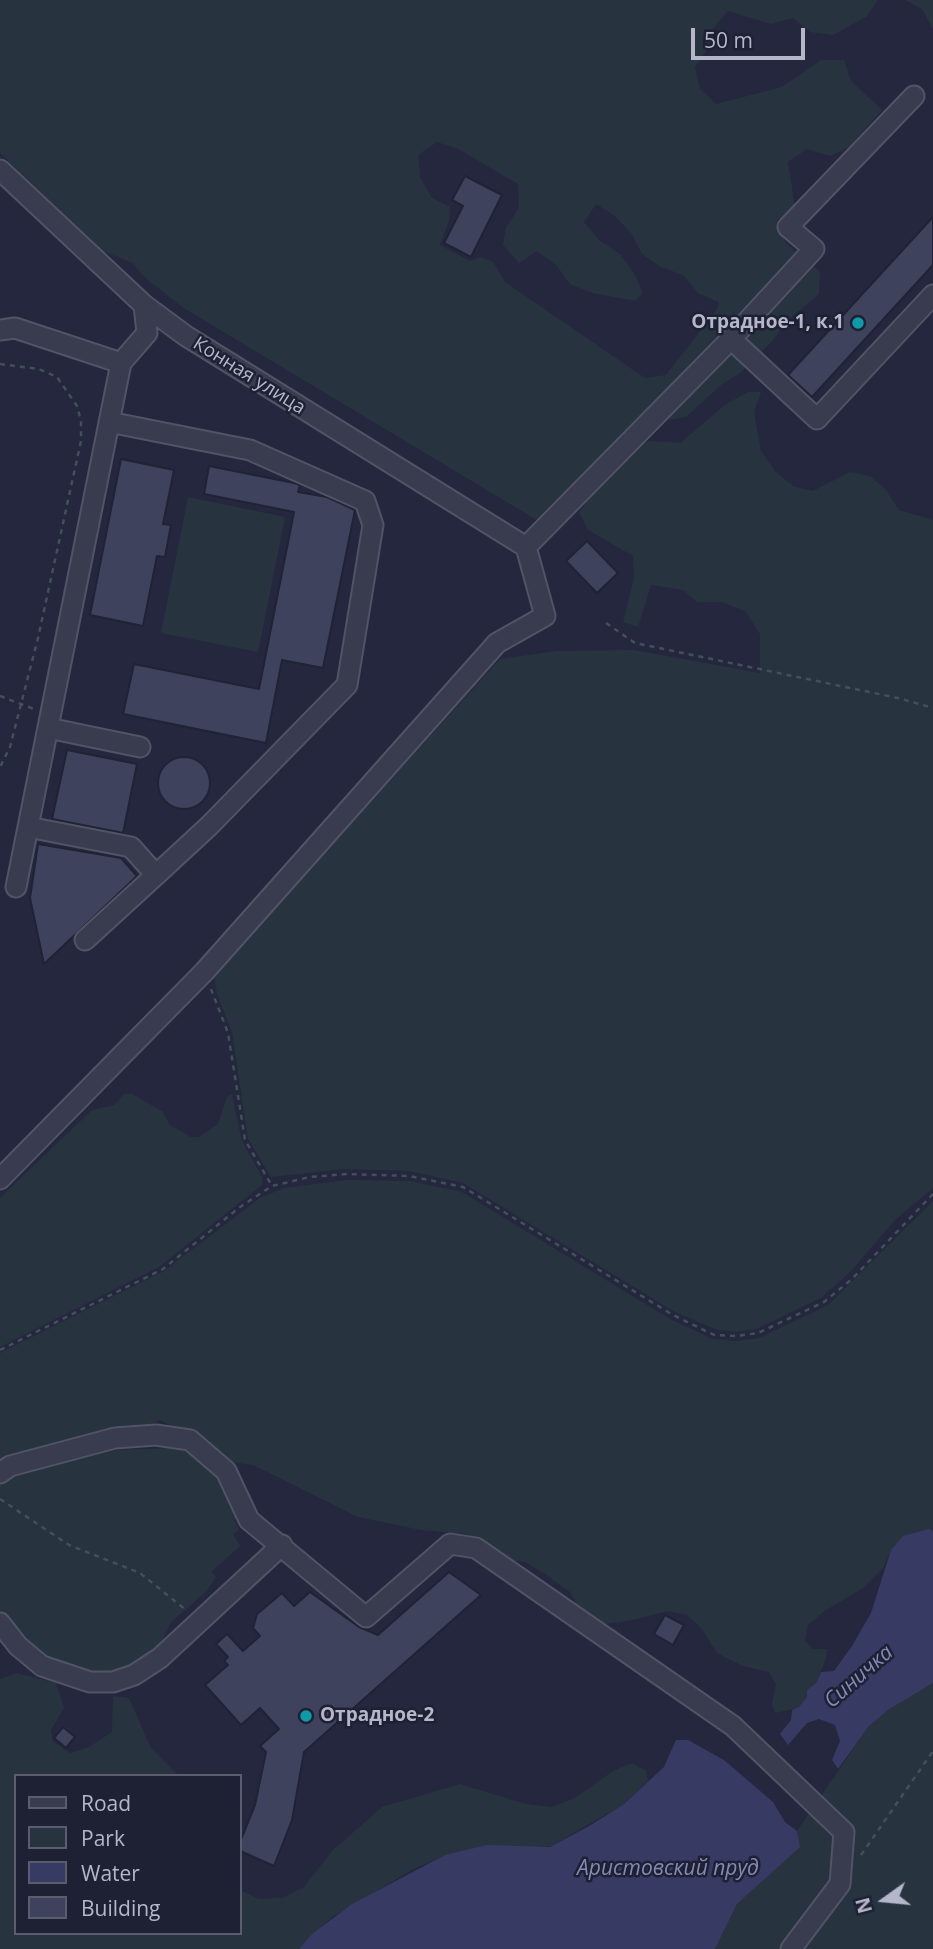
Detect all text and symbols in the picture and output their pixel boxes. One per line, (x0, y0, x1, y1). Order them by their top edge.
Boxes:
scale bar (695, 14, 809, 58)
text: 50 m (704, 26, 753, 54)
place label: Отрадное-1, к.1 (691, 312, 844, 334)
marker: Отрадное-1, к.1 (850, 315, 866, 331)
street label: Конная улица (189, 332, 309, 420)
water label: Синичка (820, 1640, 898, 1714)
place label: Отрадное-2 (320, 1705, 434, 1727)
marker: Отрадное-2 (298, 1708, 314, 1724)
legend (14, 1774, 242, 1935)
text: Road (81, 1789, 131, 1817)
text: Park (81, 1824, 125, 1852)
water label: Аристовский пруд (577, 1856, 759, 1882)
text: Water (81, 1859, 140, 1887)
north arrow (849, 1865, 919, 1935)
text: Building (81, 1894, 160, 1922)
text: N (849, 1895, 878, 1916)

